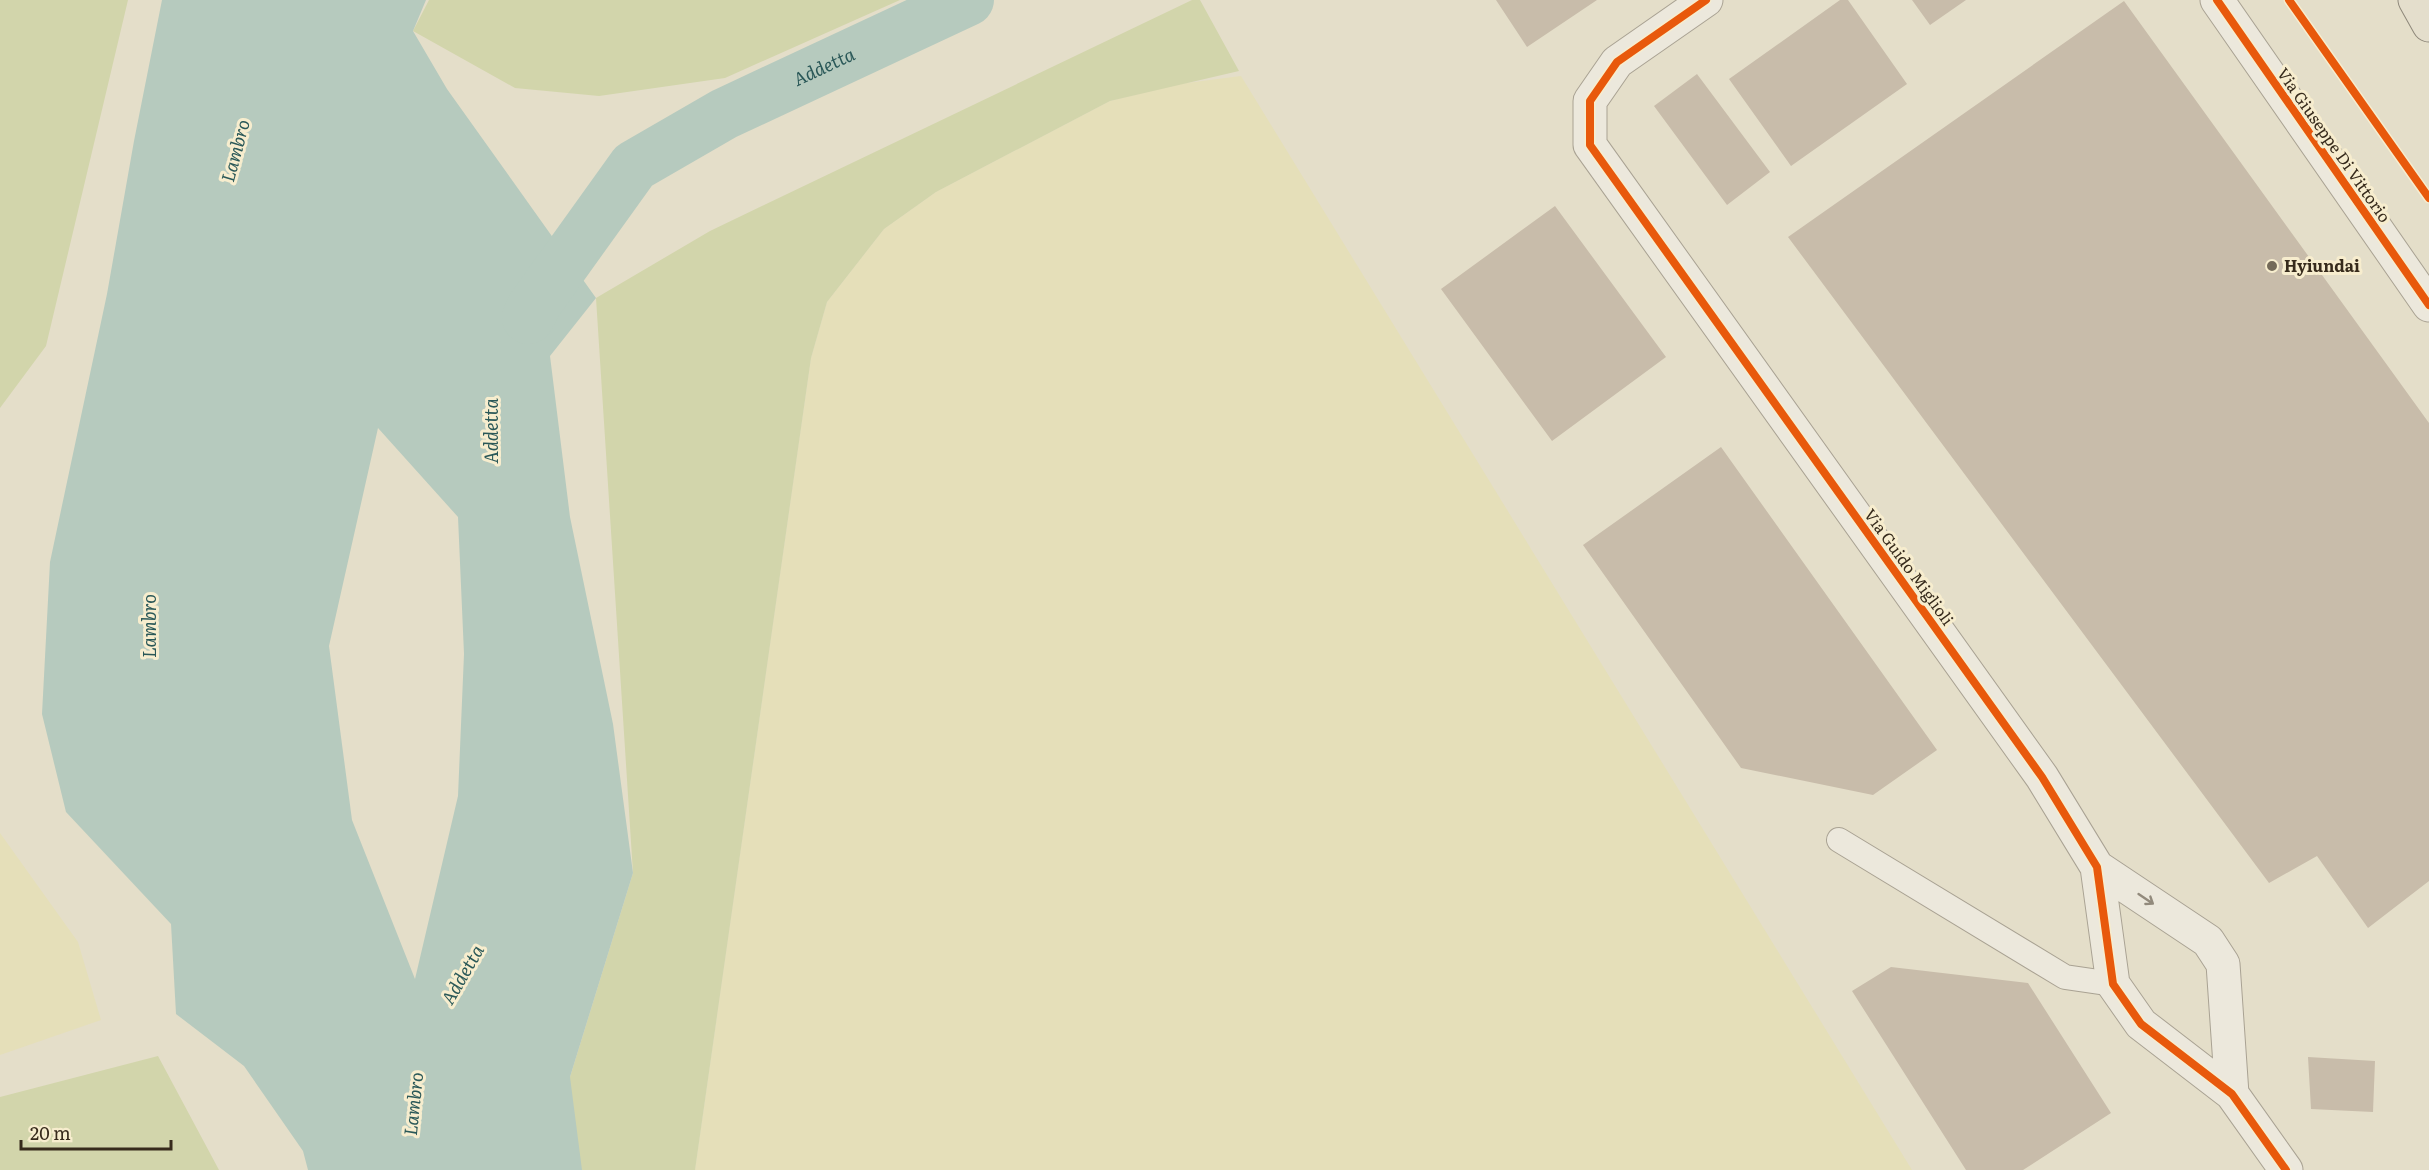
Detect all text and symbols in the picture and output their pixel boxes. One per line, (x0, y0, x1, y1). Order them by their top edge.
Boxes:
water label: Addetta (788, 39, 860, 92)
street label: Via Giuseppe Di Vittorio (2272, 62, 2397, 227)
water label: Lambro (213, 116, 256, 185)
place label: Hyiundai (2284, 253, 2360, 277)
marker: Hyiundai (2265, 259, 2279, 273)
water label: Addetta (477, 398, 504, 464)
street label: Via Guido Miglioli (1859, 503, 1960, 630)
water label: Lambro (135, 594, 162, 658)
one-way arrow (2137, 893, 2154, 905)
water label: Addetta (434, 939, 490, 1009)
water label: Lambro (396, 1071, 429, 1137)
scale bar (21, 1113, 171, 1151)
text: 20 m (30, 1119, 71, 1146)

